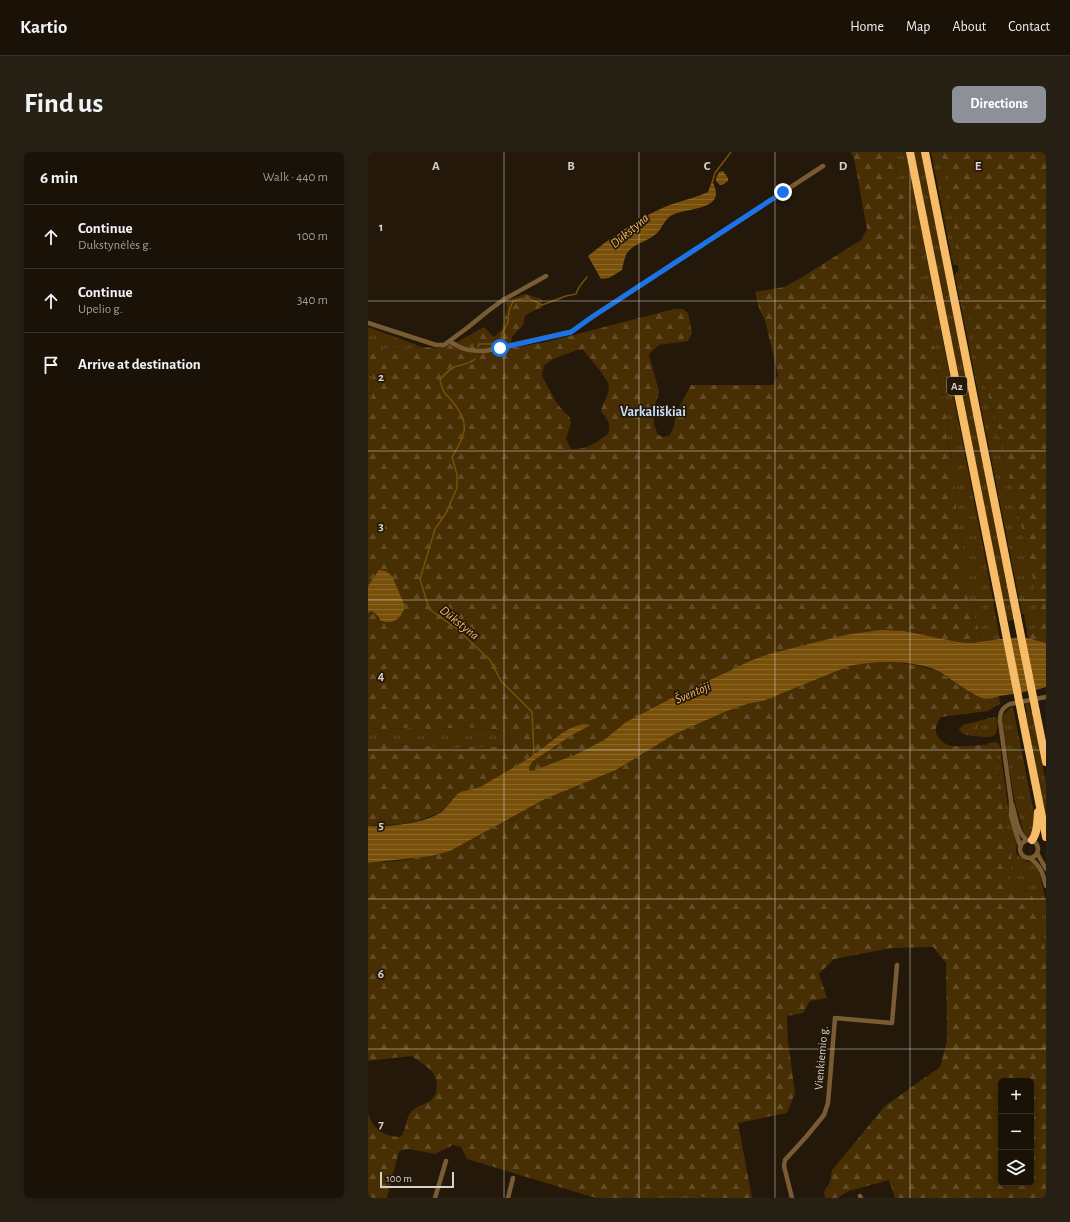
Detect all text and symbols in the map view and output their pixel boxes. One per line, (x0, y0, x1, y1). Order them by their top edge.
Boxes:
text: Kartio (20, 18, 67, 37)
text: Home (850, 20, 884, 34)
text: Map (906, 20, 930, 34)
text: About (952, 20, 986, 34)
text: Contact (1008, 20, 1050, 34)
button: Directions (952, 86, 1046, 123)
text: Find us (24, 90, 103, 118)
text: A (432, 160, 440, 173)
text: B (567, 160, 575, 173)
text: C (704, 160, 711, 173)
text: D (839, 160, 848, 173)
text: E (975, 160, 982, 173)
text: 6 min (40, 169, 78, 186)
text: Walk · 440 m (263, 171, 328, 184)
route end (774, 183, 792, 201)
water label: Dūkstyna (608, 211, 652, 251)
text: Continue (78, 221, 133, 236)
text: 1 (379, 221, 383, 234)
icon: ahead (40, 226, 62, 248)
text: 100 m (297, 230, 328, 243)
text: Dukstynėlės g. (78, 239, 152, 252)
text: Continue (78, 285, 133, 300)
icon: ahead (40, 290, 62, 312)
text: 340 m (297, 294, 328, 307)
text: Upelio g. (78, 303, 123, 316)
route start (491, 339, 509, 357)
icon: arrive (40, 354, 62, 376)
text: Arrive at destination (78, 357, 201, 372)
text: 2 (378, 371, 384, 384)
road number: A2 (947, 377, 967, 395)
district label: Varkališkiai (620, 405, 686, 419)
text: 3 (378, 520, 384, 533)
water label: Dūkstyna (437, 604, 481, 643)
text: 4 (378, 670, 385, 683)
water label: Šventoji (673, 679, 712, 707)
text: 5 (378, 819, 384, 832)
text: 6 (378, 968, 384, 981)
street label: Vienkiemio g. (812, 1025, 830, 1091)
map controls (998, 1078, 1034, 1186)
button: + (998, 1078, 1034, 1114)
button: − (998, 1114, 1034, 1150)
text: 7 (378, 1118, 384, 1131)
button: layers (998, 1150, 1034, 1186)
scale bar (380, 1170, 454, 1189)
text: 100 m (386, 1173, 412, 1184)

